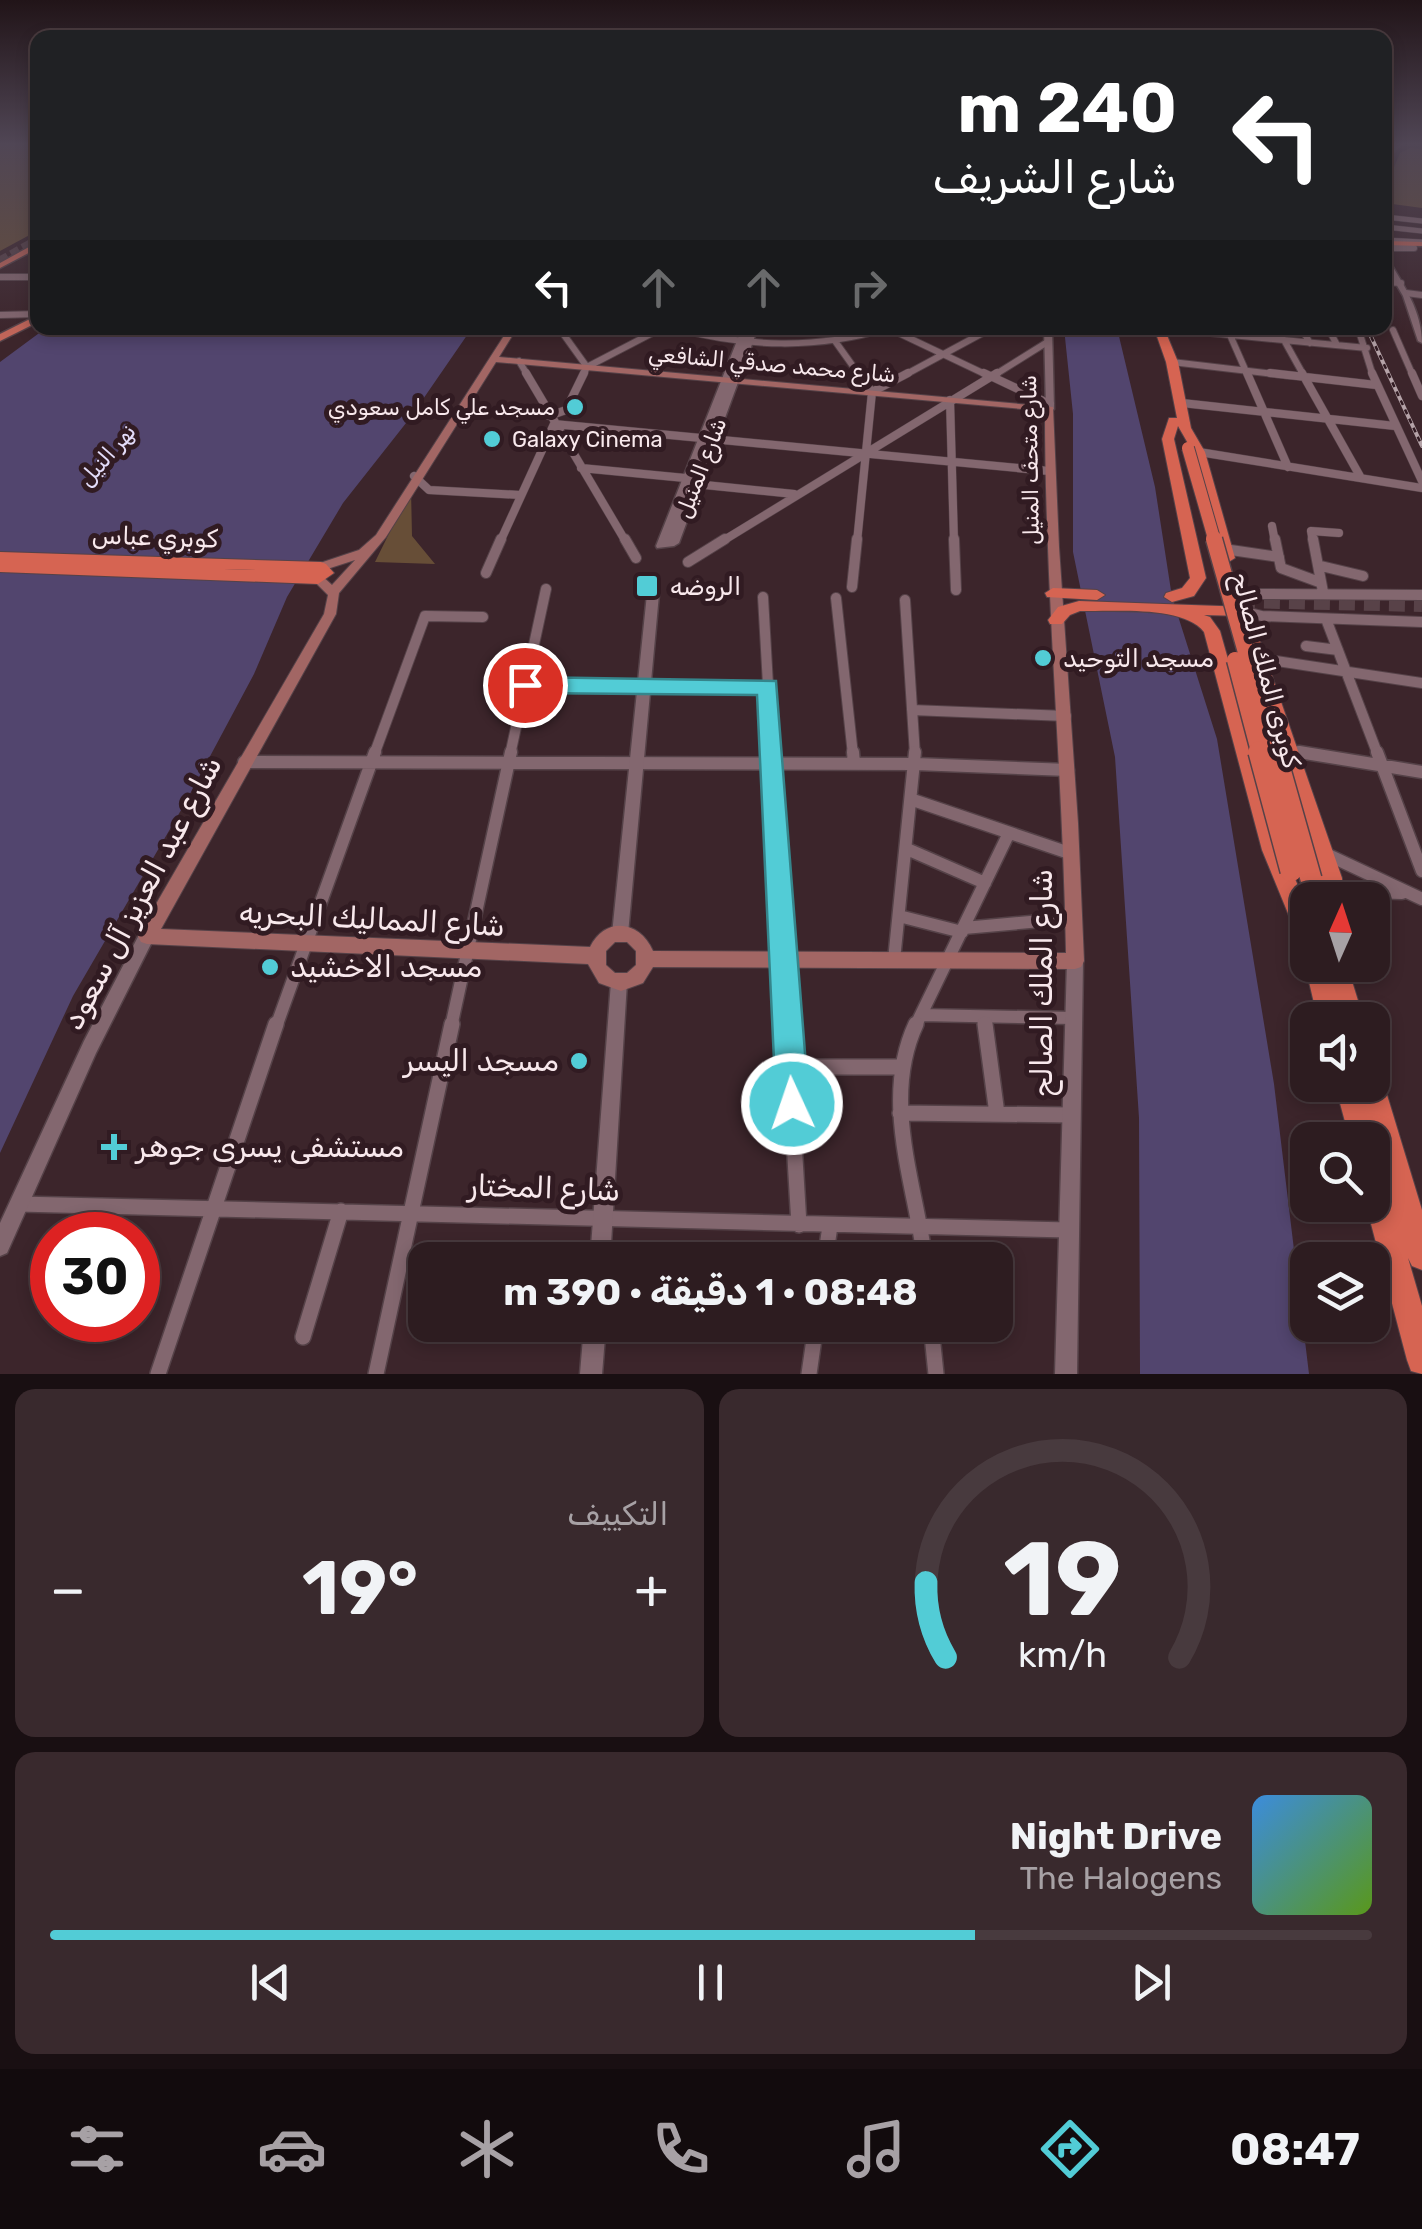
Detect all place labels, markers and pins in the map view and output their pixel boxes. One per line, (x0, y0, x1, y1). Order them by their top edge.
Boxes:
place label: مسجد علي كامل سعودي (328, 394, 555, 424)
marker: مسجد علي كامل سعودي (564, 396, 586, 418)
place label: Galaxy Cinema (512, 426, 663, 453)
marker: Galaxy Cinema (481, 428, 503, 450)
place label: الروضه (670, 572, 741, 601)
marker: الروضه (634, 573, 660, 599)
pin (483, 643, 568, 728)
place label: مسجد التوحيد (1063, 644, 1214, 674)
marker: مسجد التوحيد (1032, 647, 1054, 669)
place label: مسجد الاخشيد (290, 949, 482, 985)
marker: مسجد الاخشيد (259, 956, 281, 978)
place label: مسجد اليسر (402, 1043, 559, 1079)
marker: مسجد اليسر (568, 1050, 590, 1072)
place label: مستشفى يسرى جوهر (134, 1129, 404, 1165)
marker: مستشفى يسرى جوهر (101, 1134, 127, 1160)

